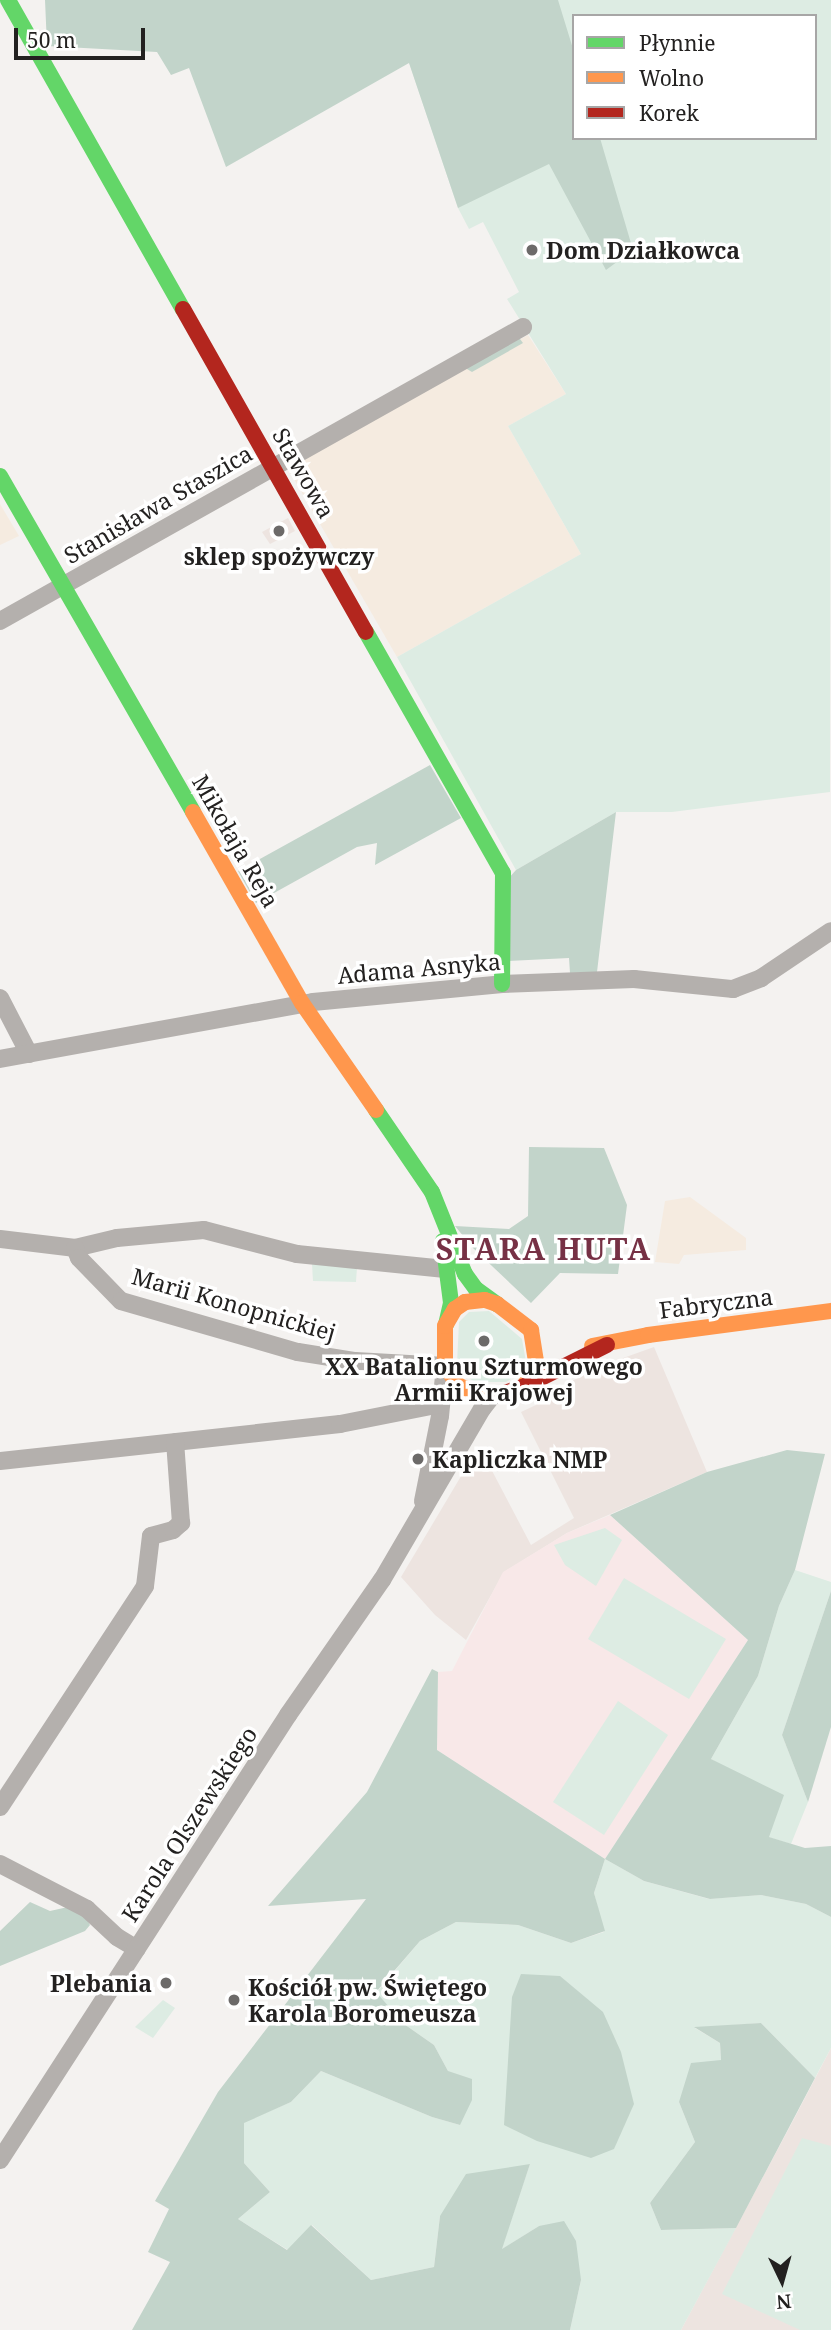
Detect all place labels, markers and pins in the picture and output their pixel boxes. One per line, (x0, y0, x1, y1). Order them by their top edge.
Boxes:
place label: Dom Działkowca (546, 236, 740, 264)
marker: Dom Działkowca (524, 242, 540, 258)
marker: sklep spożywczy (271, 523, 287, 539)
place label: sklep spożywczy (184, 542, 374, 570)
marker: XX Batalionu Szturmowego Armii Krajowej (476, 1333, 492, 1349)
place label: XX Batalionu Szturmowego Armii Krajowej (325, 1352, 643, 1406)
place label: Kapliczka NMP (432, 1445, 607, 1473)
marker: Kapliczka NMP (410, 1451, 426, 1467)
place label: Plebania (50, 1969, 152, 1997)
place label: Kościół pw. Świętego Karola Boromeusza (248, 1973, 487, 2027)
marker: Plebania (158, 1975, 174, 1991)
marker: Kościół pw. Świętego Karola Boromeusza (226, 1992, 242, 2008)

